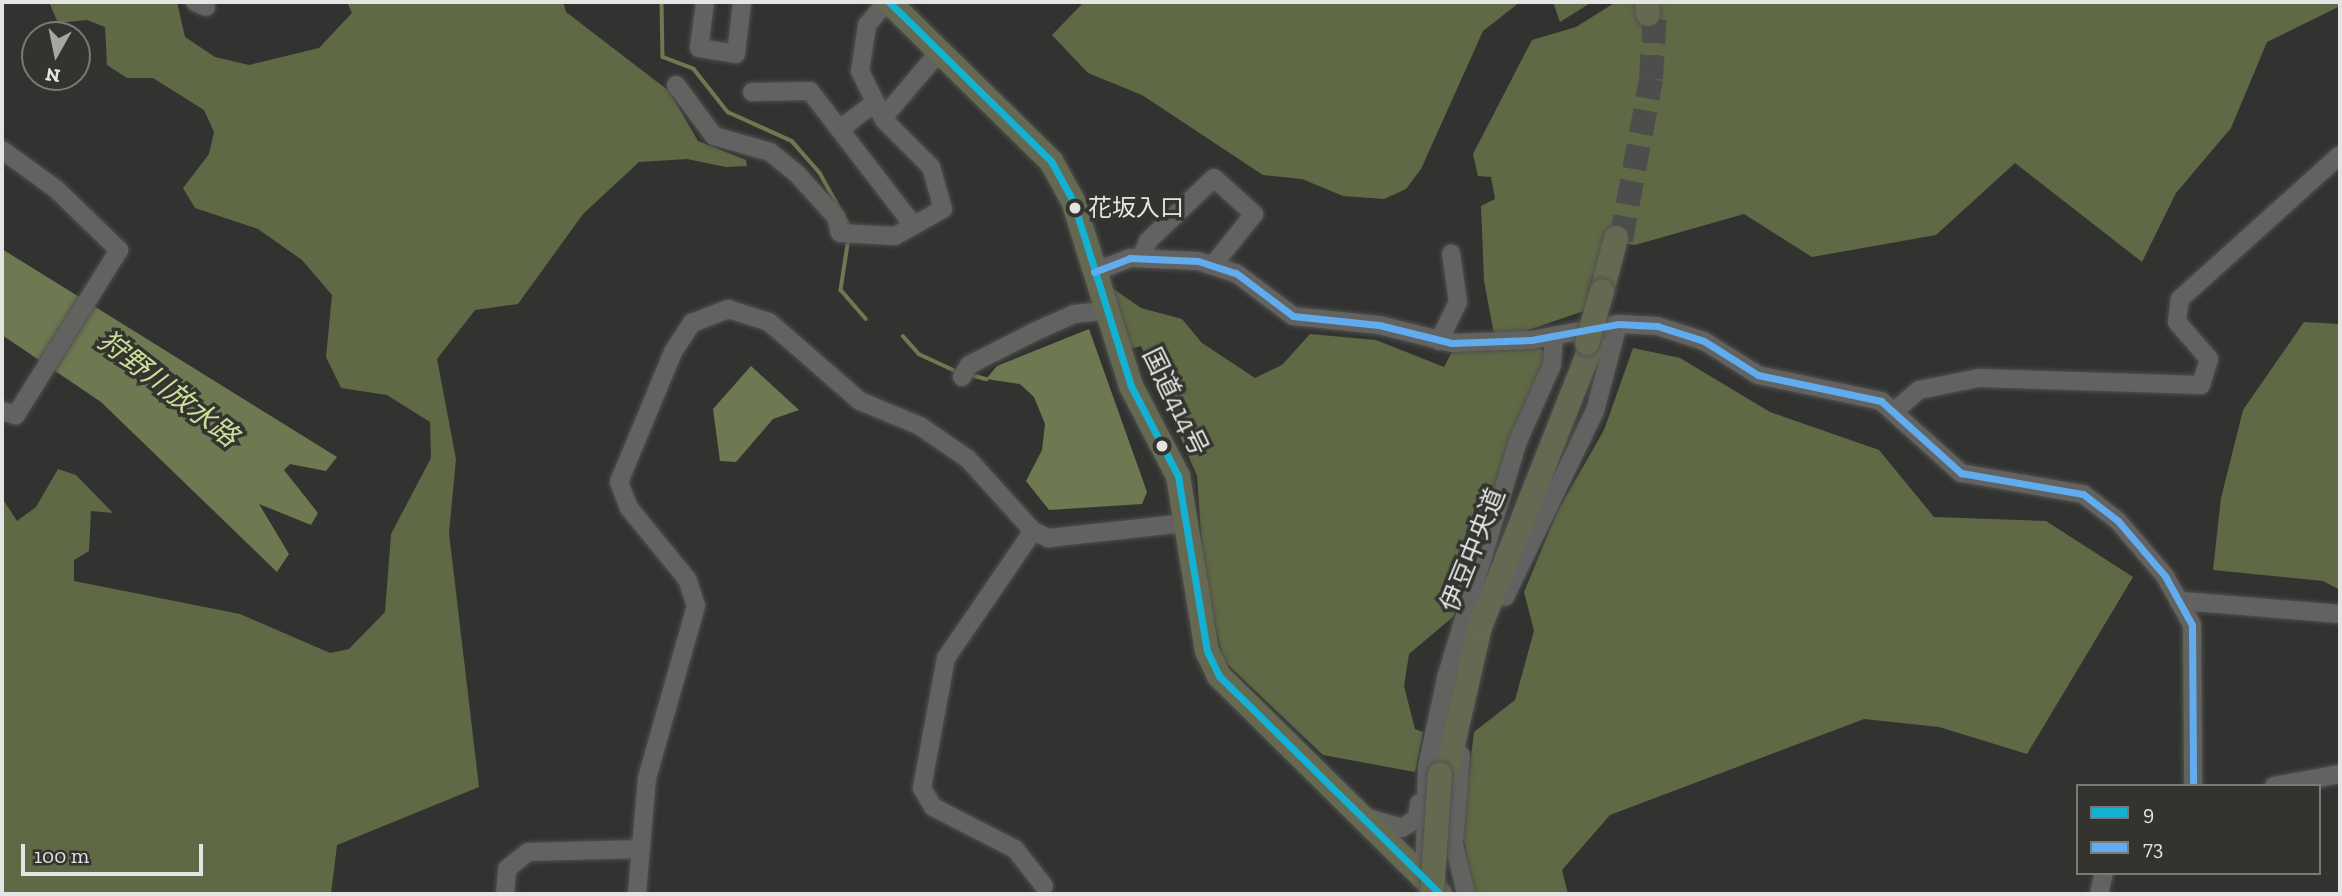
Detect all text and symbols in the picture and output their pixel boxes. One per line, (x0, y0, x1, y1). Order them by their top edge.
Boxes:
north arrow (21, 21, 91, 91)
text: N (44, 63, 62, 88)
place label: 花坂入口 (1088, 194, 1184, 222)
marker: 花坂入口 (1068, 201, 1082, 215)
water label: 狩野川放水路 (91, 324, 245, 454)
street label: 国道414号 (1136, 343, 1214, 461)
unlabelled marker (1155, 439, 1169, 453)
street label: 伊豆中央道 (1434, 484, 1512, 616)
legend (2076, 784, 2321, 875)
text: 9 (2143, 800, 2154, 825)
scale bar (24, 830, 206, 874)
text: 73 (2143, 835, 2163, 860)
text: 100 m (34, 843, 89, 868)

